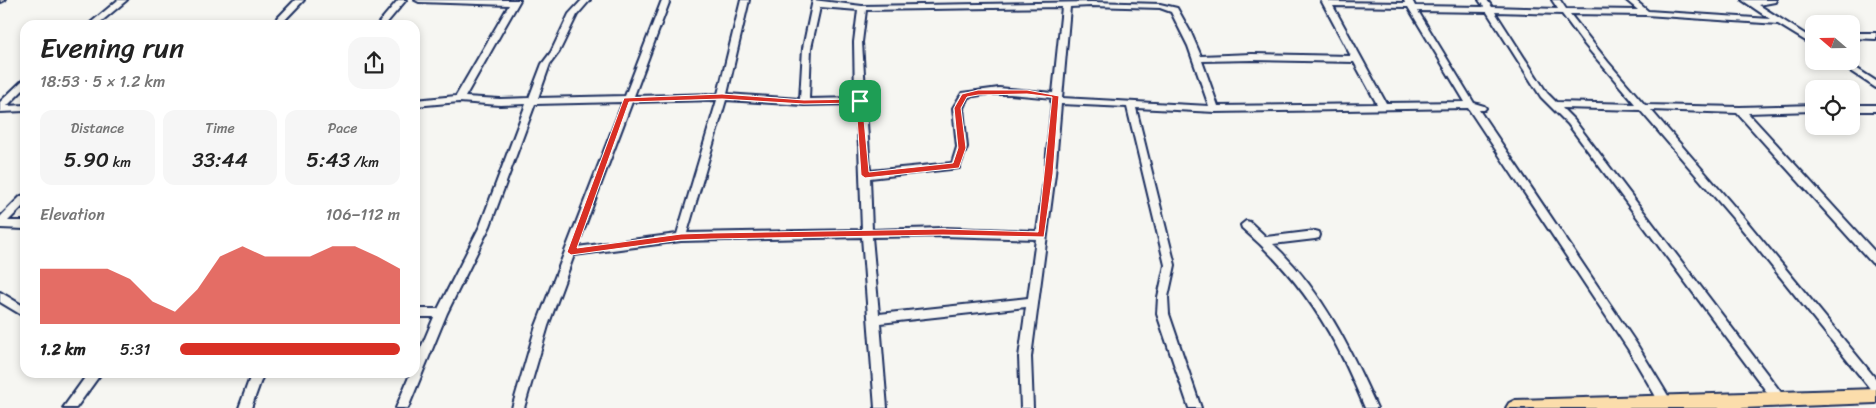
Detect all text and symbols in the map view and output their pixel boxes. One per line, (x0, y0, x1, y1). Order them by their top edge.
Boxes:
north arrow (1805, 15, 1860, 70)
map controls (1805, 15, 1860, 135)
text: Evening run (40, 23, 184, 72)
button: share (348, 37, 400, 89)
text: 18:53 · 5 × 1.2 km (40, 67, 165, 96)
pin (839, 80, 881, 122)
button: locate (1805, 80, 1860, 135)
icon: arrive (846, 87, 874, 115)
text: Distance (71, 116, 124, 141)
text: Time (205, 116, 235, 141)
text: Pace (328, 116, 358, 141)
text: 5.90 (64, 141, 109, 179)
text: 33:44 (192, 141, 248, 179)
text: 5:43 (306, 141, 350, 179)
text: km (109, 150, 131, 175)
text: /km (350, 150, 379, 175)
text: Elevation (40, 200, 105, 229)
text: 106–112 m (325, 200, 400, 229)
text: 1.2 km (40, 335, 86, 364)
text: 5:31 (120, 335, 150, 364)

